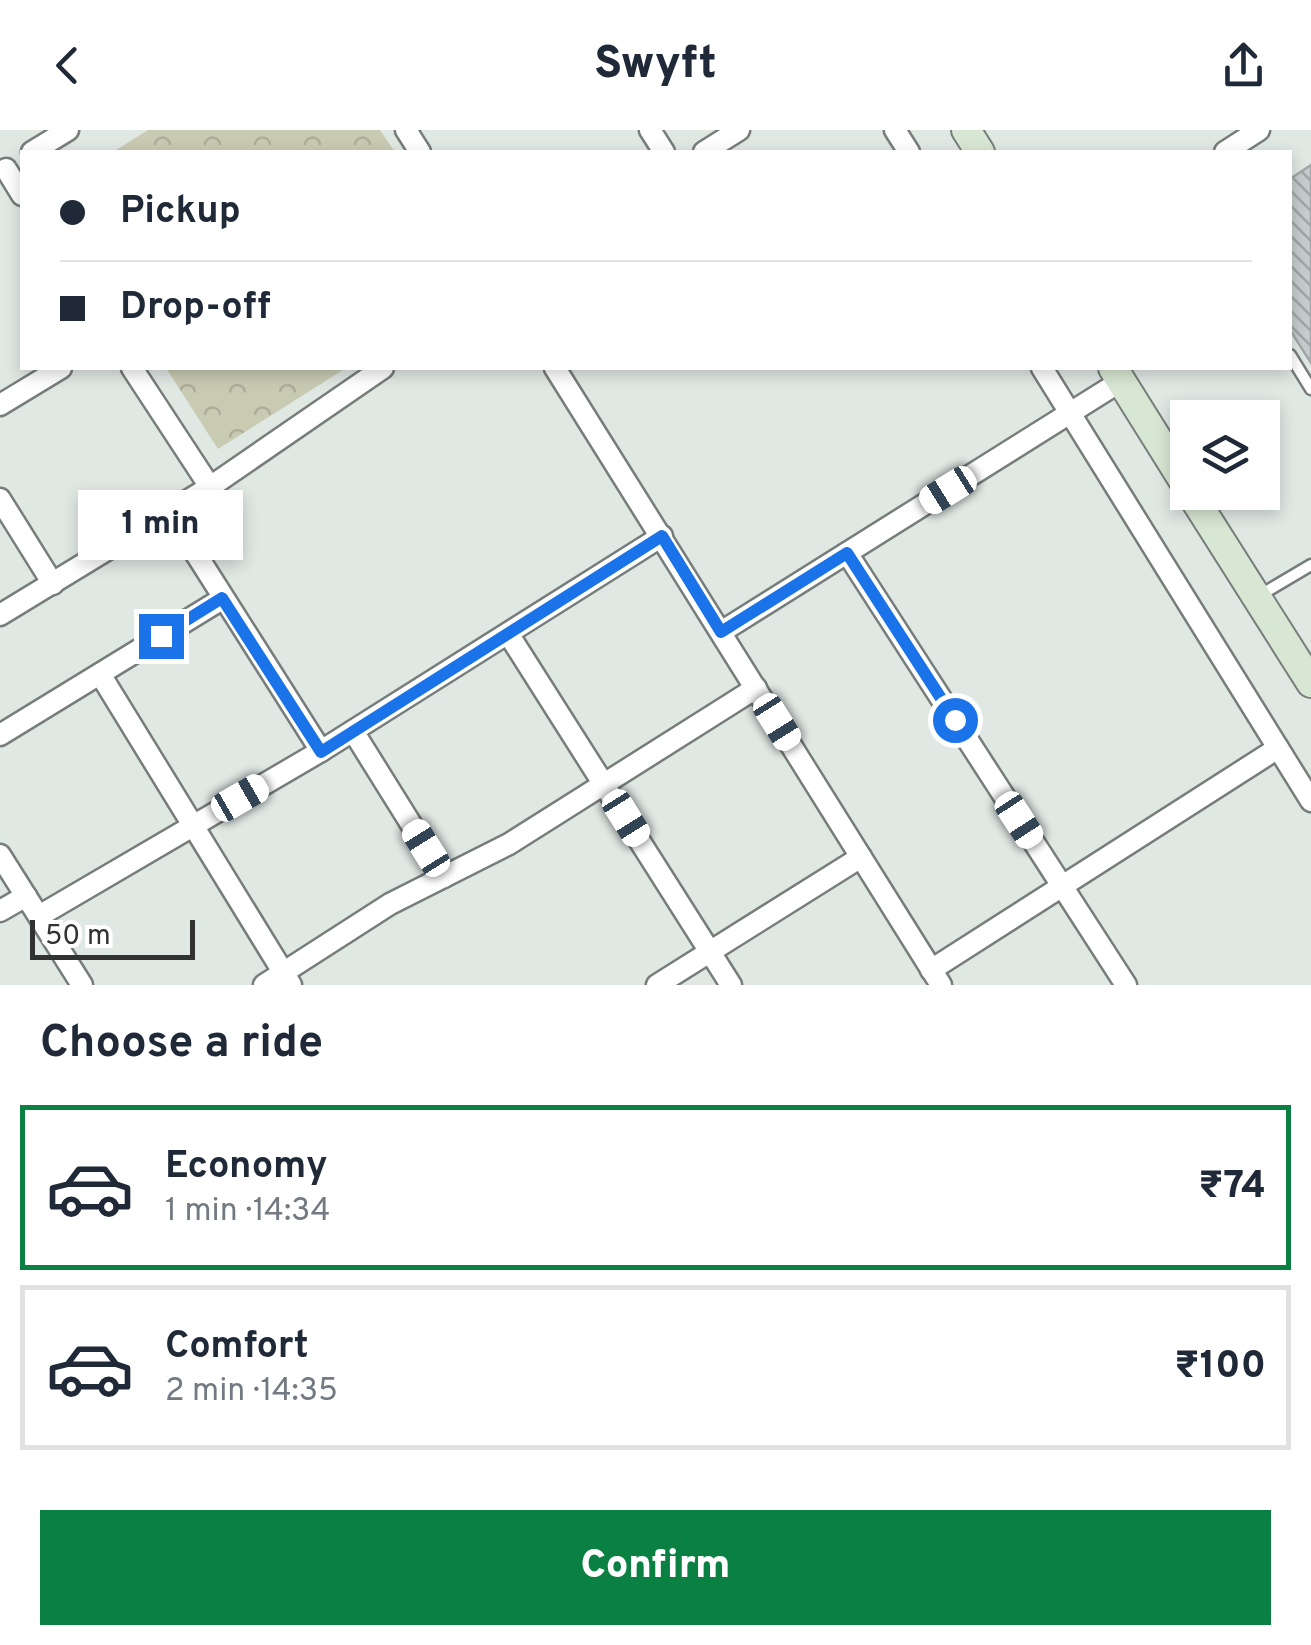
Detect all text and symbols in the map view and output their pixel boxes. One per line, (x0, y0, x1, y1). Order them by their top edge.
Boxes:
text: Swyft (594, 37, 717, 94)
icon: back (40, 38, 95, 93)
icon: share (1216, 38, 1271, 93)
text: Pickup (120, 188, 241, 237)
text: Drop-off (120, 284, 271, 333)
map controls (1170, 400, 1280, 510)
button: layers (1170, 400, 1280, 510)
car (915, 461, 981, 519)
callout: 1 min (79, 491, 244, 561)
text: 1 min (121, 505, 200, 545)
route end (139, 614, 184, 659)
car (748, 689, 806, 755)
route start (933, 698, 978, 743)
car (207, 770, 273, 826)
car (597, 785, 655, 851)
car (990, 787, 1048, 853)
car (397, 815, 455, 881)
scale bar (30, 915, 195, 960)
text: 50 m (45, 919, 111, 955)
text: Choose a ride (40, 1016, 323, 1073)
icon: car (45, 1143, 135, 1233)
text: Economy (165, 1143, 327, 1192)
text: ₹74 (1198, 1163, 1266, 1212)
text: 1 min · 14:34 (165, 1192, 330, 1232)
icon: car (45, 1323, 135, 1413)
text: Comfort (165, 1323, 309, 1372)
text: ₹100 (1175, 1343, 1266, 1392)
text: 2 min · 14:35 (165, 1372, 338, 1412)
button: Confirm (40, 1510, 1271, 1625)

